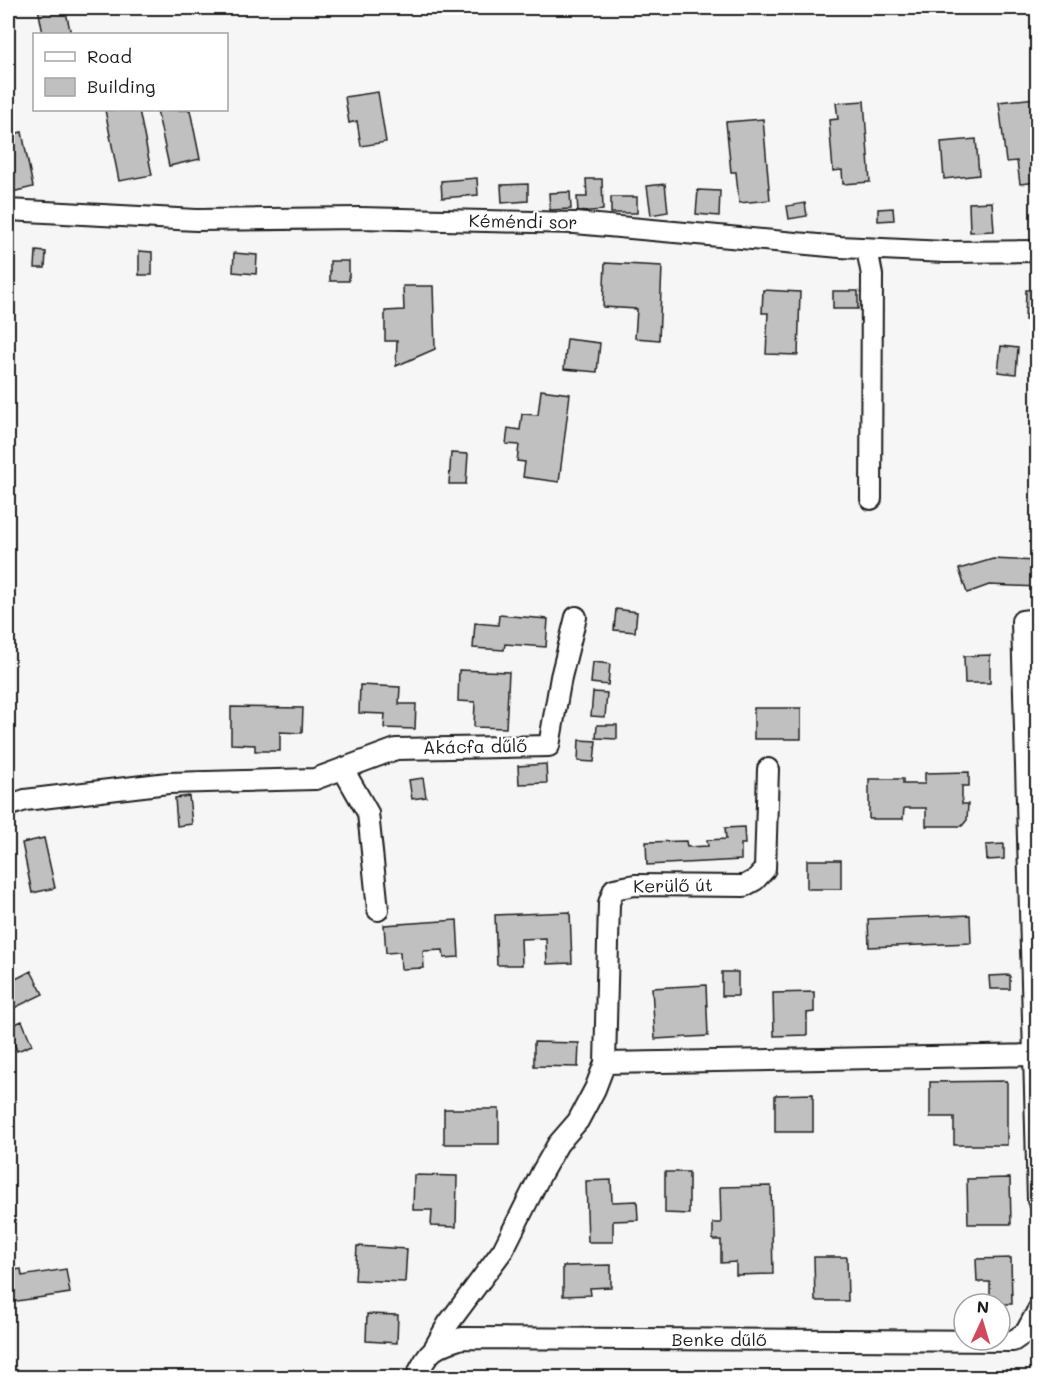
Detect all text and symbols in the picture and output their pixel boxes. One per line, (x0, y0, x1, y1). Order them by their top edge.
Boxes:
legend (33, 33, 228, 111)
text: Road (87, 44, 132, 68)
text: Building (87, 74, 155, 98)
street label: Kéméndi sor (468, 208, 578, 234)
street label: Akácfa dűlő (423, 733, 528, 759)
street label: Kerülő út (633, 872, 713, 898)
north arrow (952, 1292, 1012, 1352)
text: N (976, 1296, 990, 1317)
street label: Benke dűlő (671, 1327, 767, 1351)

